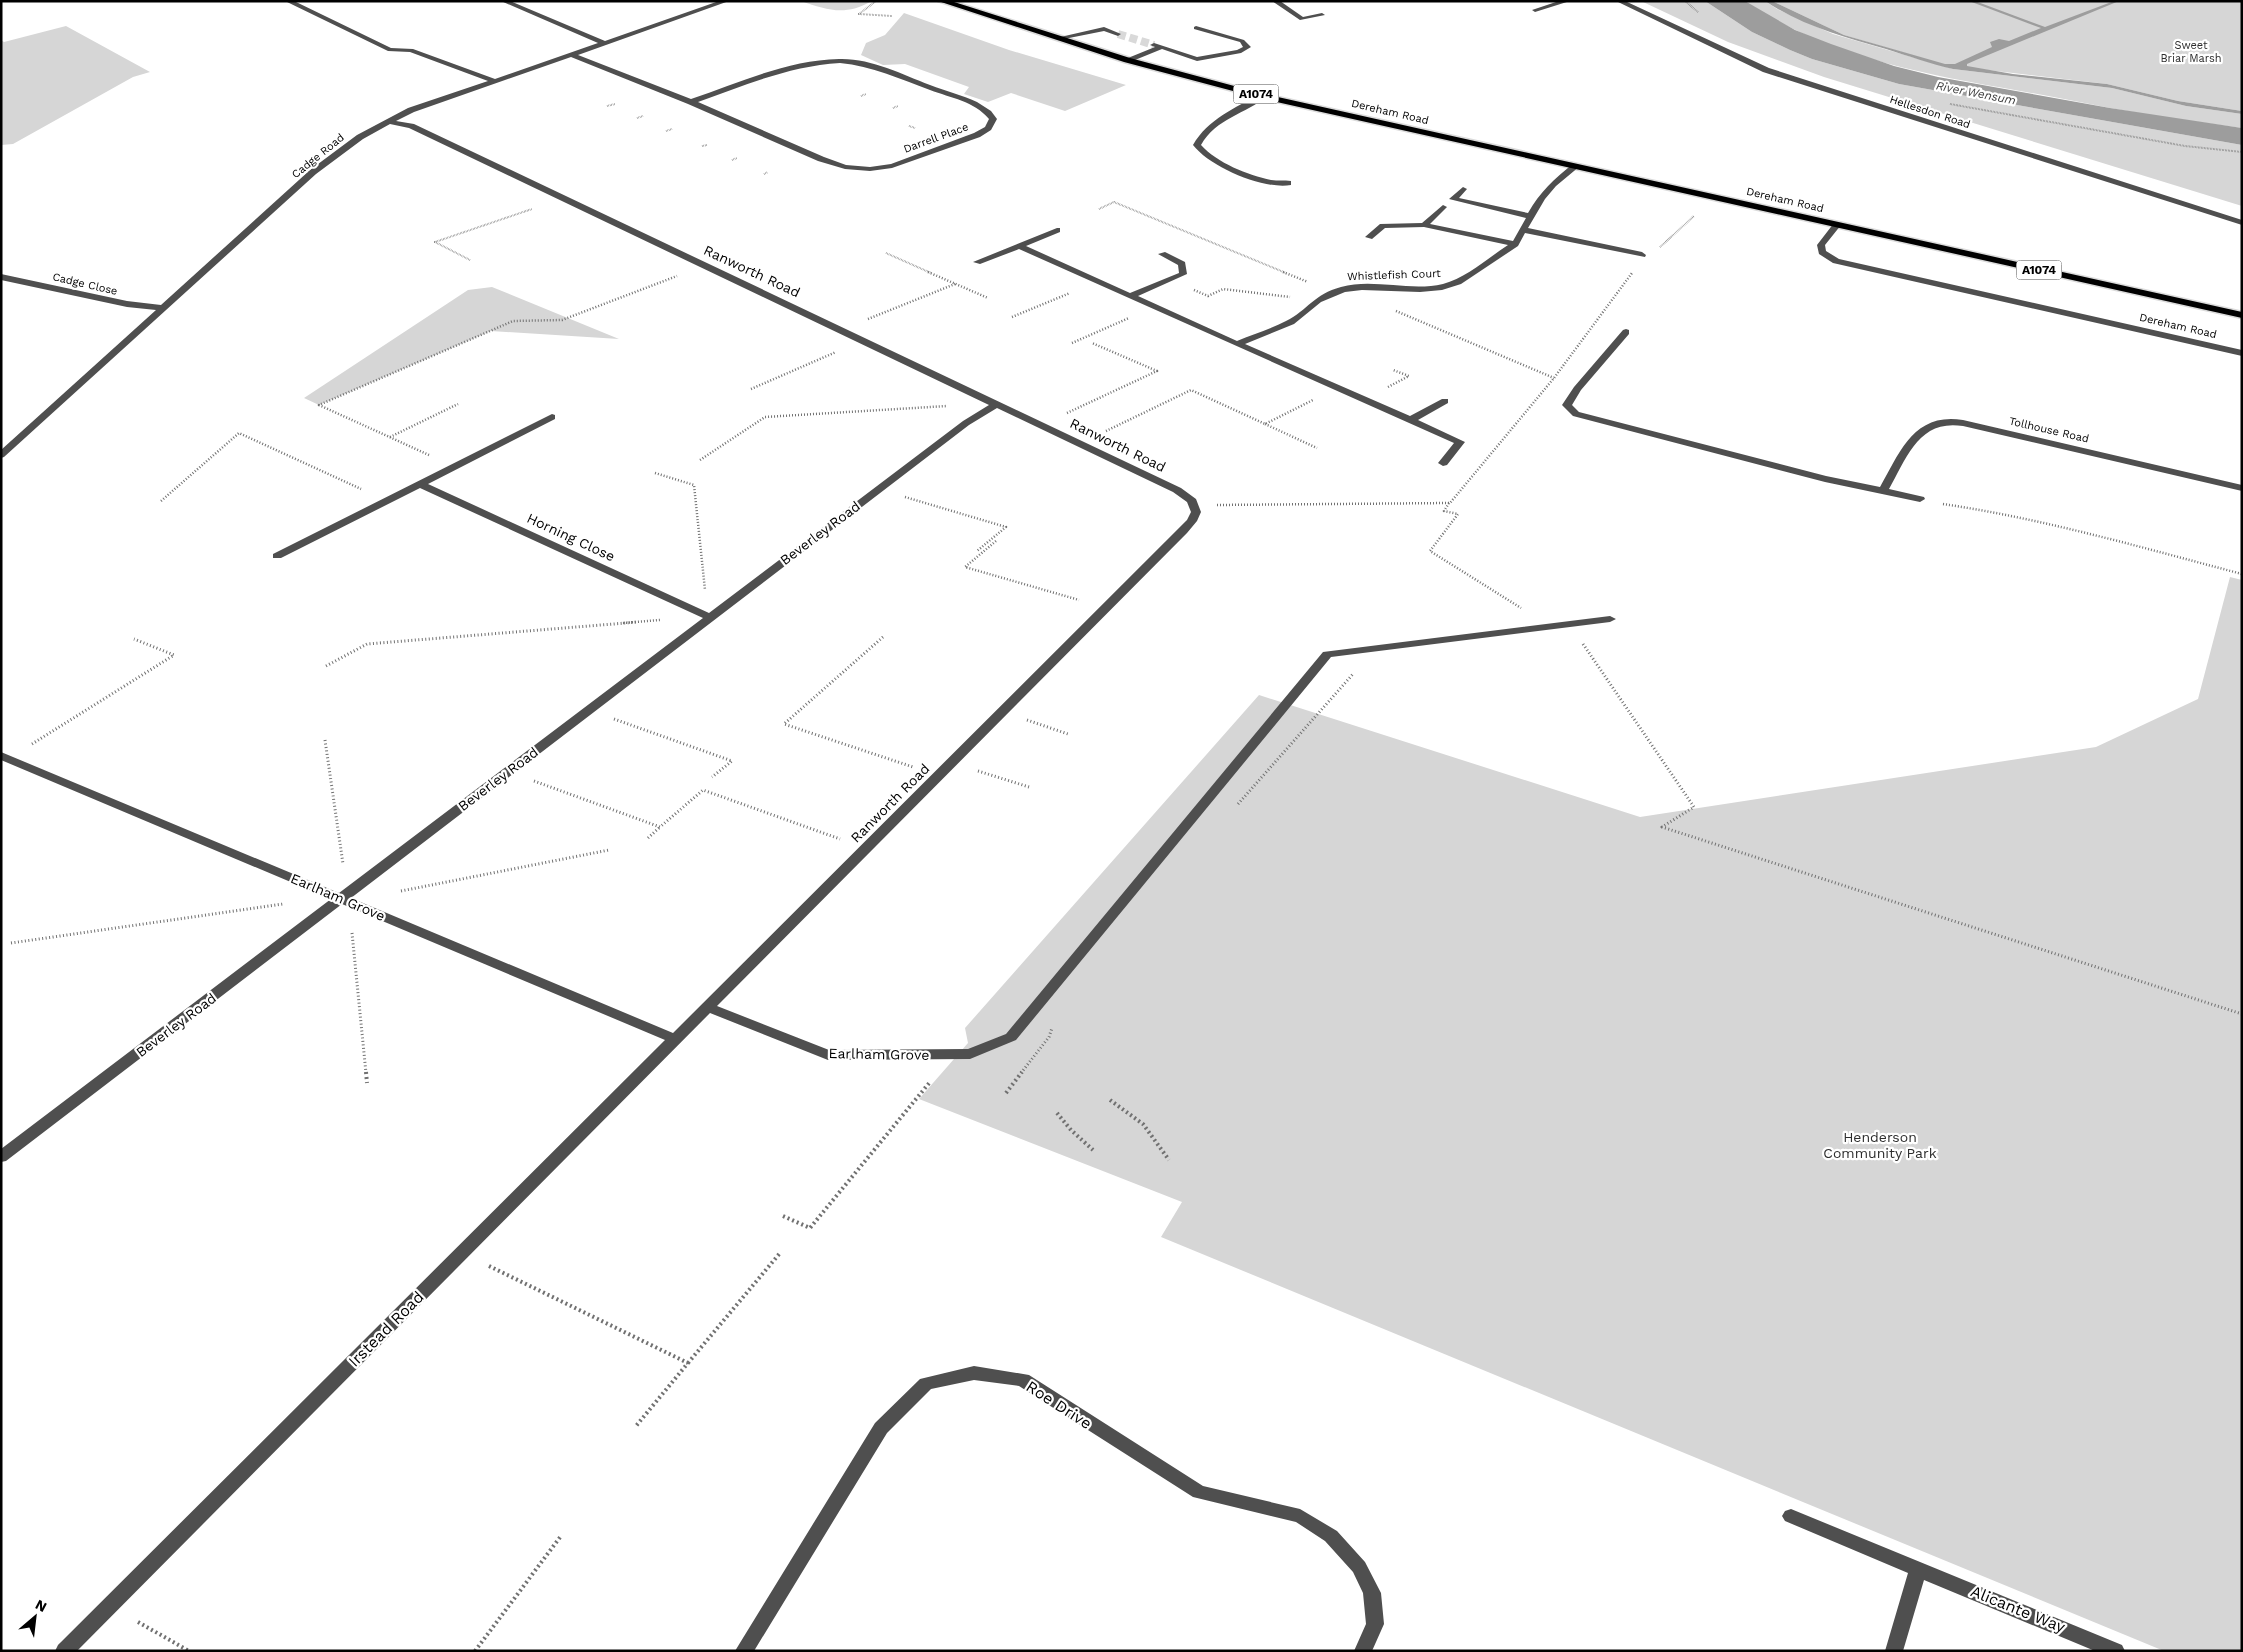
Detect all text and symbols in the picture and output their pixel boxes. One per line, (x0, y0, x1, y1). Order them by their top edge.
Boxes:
park label: Sweet Briar Marsh (2160, 39, 2222, 65)
water label: River Wensum (1935, 78, 2017, 108)
road number: A1074 (1234, 85, 1278, 104)
street label: Hellesdon Road (1888, 93, 1972, 131)
street label: Dereham Road (1350, 97, 1430, 127)
street label: Darrell Place (902, 120, 970, 156)
street label: Cadge Road (289, 131, 347, 181)
street label: Dereham Road (1745, 185, 1825, 215)
street label: Ranworth Road (701, 242, 803, 300)
road number: A1074 (2016, 260, 2062, 280)
street label: Whistlefish Court (1347, 267, 1441, 283)
street label: Cadge Close (51, 270, 119, 298)
street label: Dereham Road (2138, 311, 2218, 341)
street label: Tollhouse Road (2008, 414, 2090, 446)
street label: Ranworth Road (1068, 415, 1168, 475)
street label: Beverley Road (777, 498, 863, 568)
street label: Horning Close (524, 510, 618, 564)
street label: Beverley Road (455, 744, 541, 814)
street label: Ranworth Road (847, 760, 933, 846)
street label: Earlham Grove (288, 870, 388, 924)
street label: Beverley Road (133, 990, 219, 1060)
street label: Earlham Grove (828, 1045, 930, 1063)
park label: Henderson Community Park (1823, 1129, 1937, 1161)
street label: Irstead Road (344, 1287, 428, 1371)
street label: Roe Drive (1023, 1377, 1095, 1433)
street label: Alicante Way (1968, 1581, 2069, 1637)
north arrow (10, 1592, 60, 1642)
text: N (33, 1596, 49, 1615)

